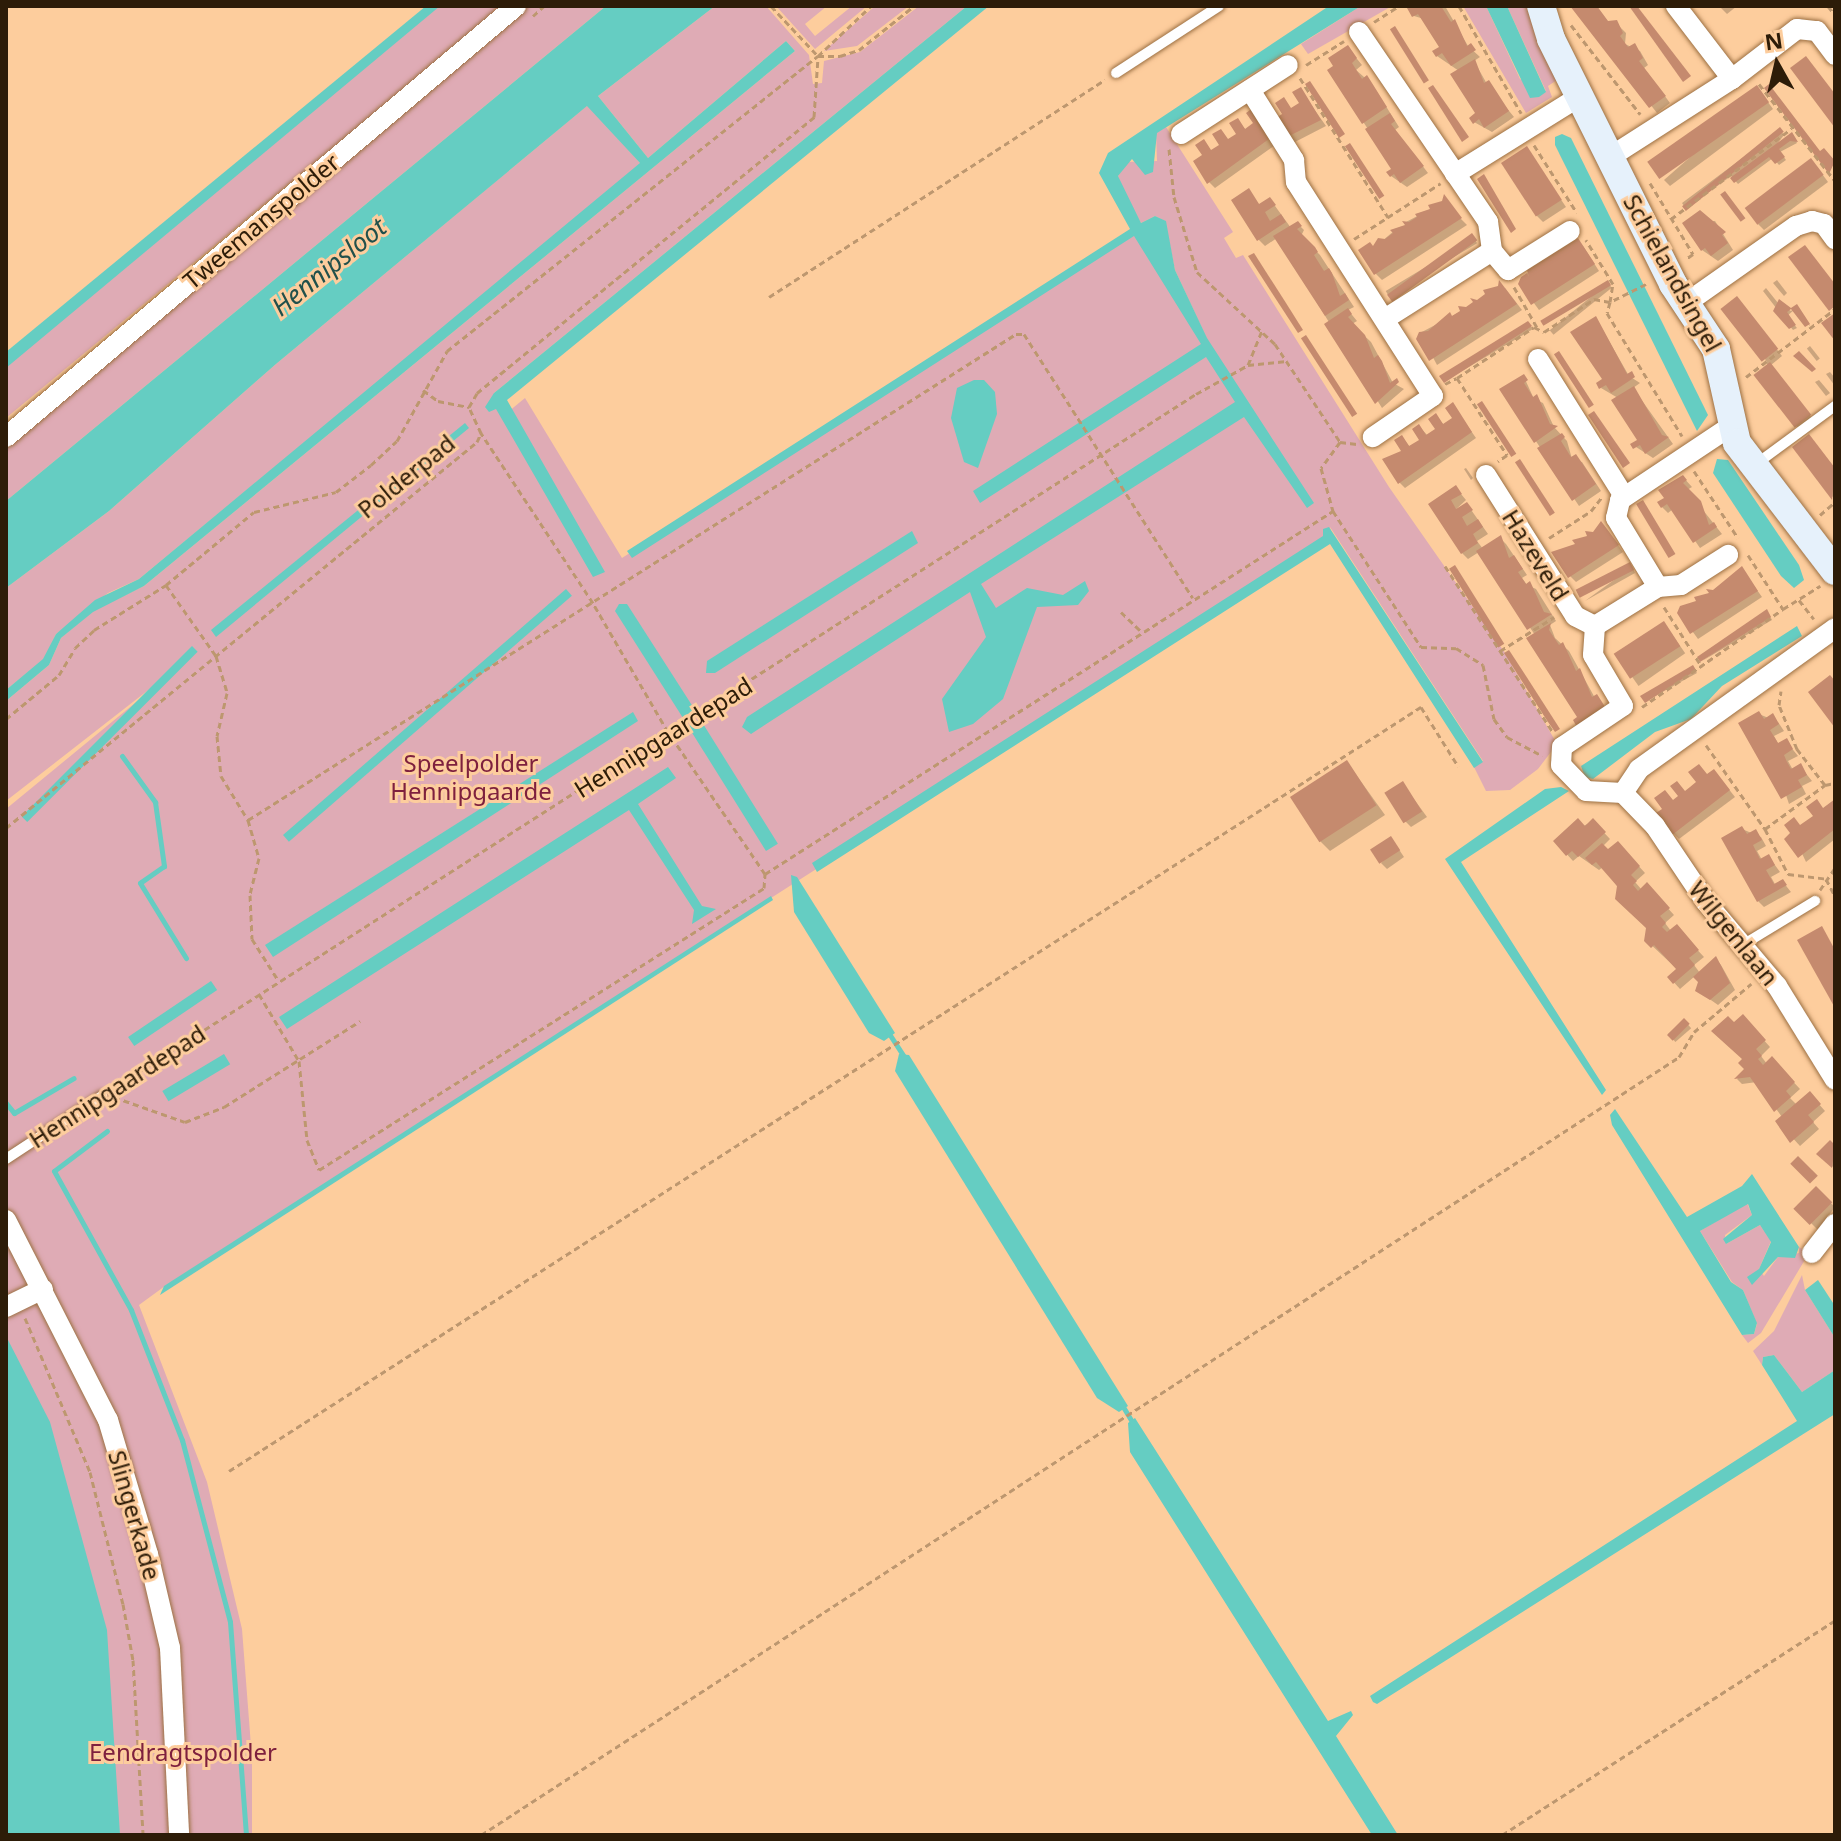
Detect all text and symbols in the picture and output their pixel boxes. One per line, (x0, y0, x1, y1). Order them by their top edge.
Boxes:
north arrow (1737, 24, 1817, 104)
text: N (1763, 24, 1785, 56)
street label: Tweemanspolder (177, 147, 345, 295)
street label: Schielandsingel (1618, 189, 1728, 357)
water label: Hennipsloot (265, 211, 393, 323)
street label: Polderpad (352, 428, 460, 524)
street label: Hazeveld (1497, 504, 1575, 606)
street label: Hennipgaardepad (569, 671, 757, 803)
park label: Speelpolder Hennipgaarde (390, 749, 552, 805)
street label: Wilgenlaan (1683, 875, 1785, 991)
street label: Hennipgaardepad (23, 1018, 211, 1154)
street label: Slingerkade (103, 1447, 167, 1583)
park label: Eendragtspolder (89, 1738, 277, 1766)

